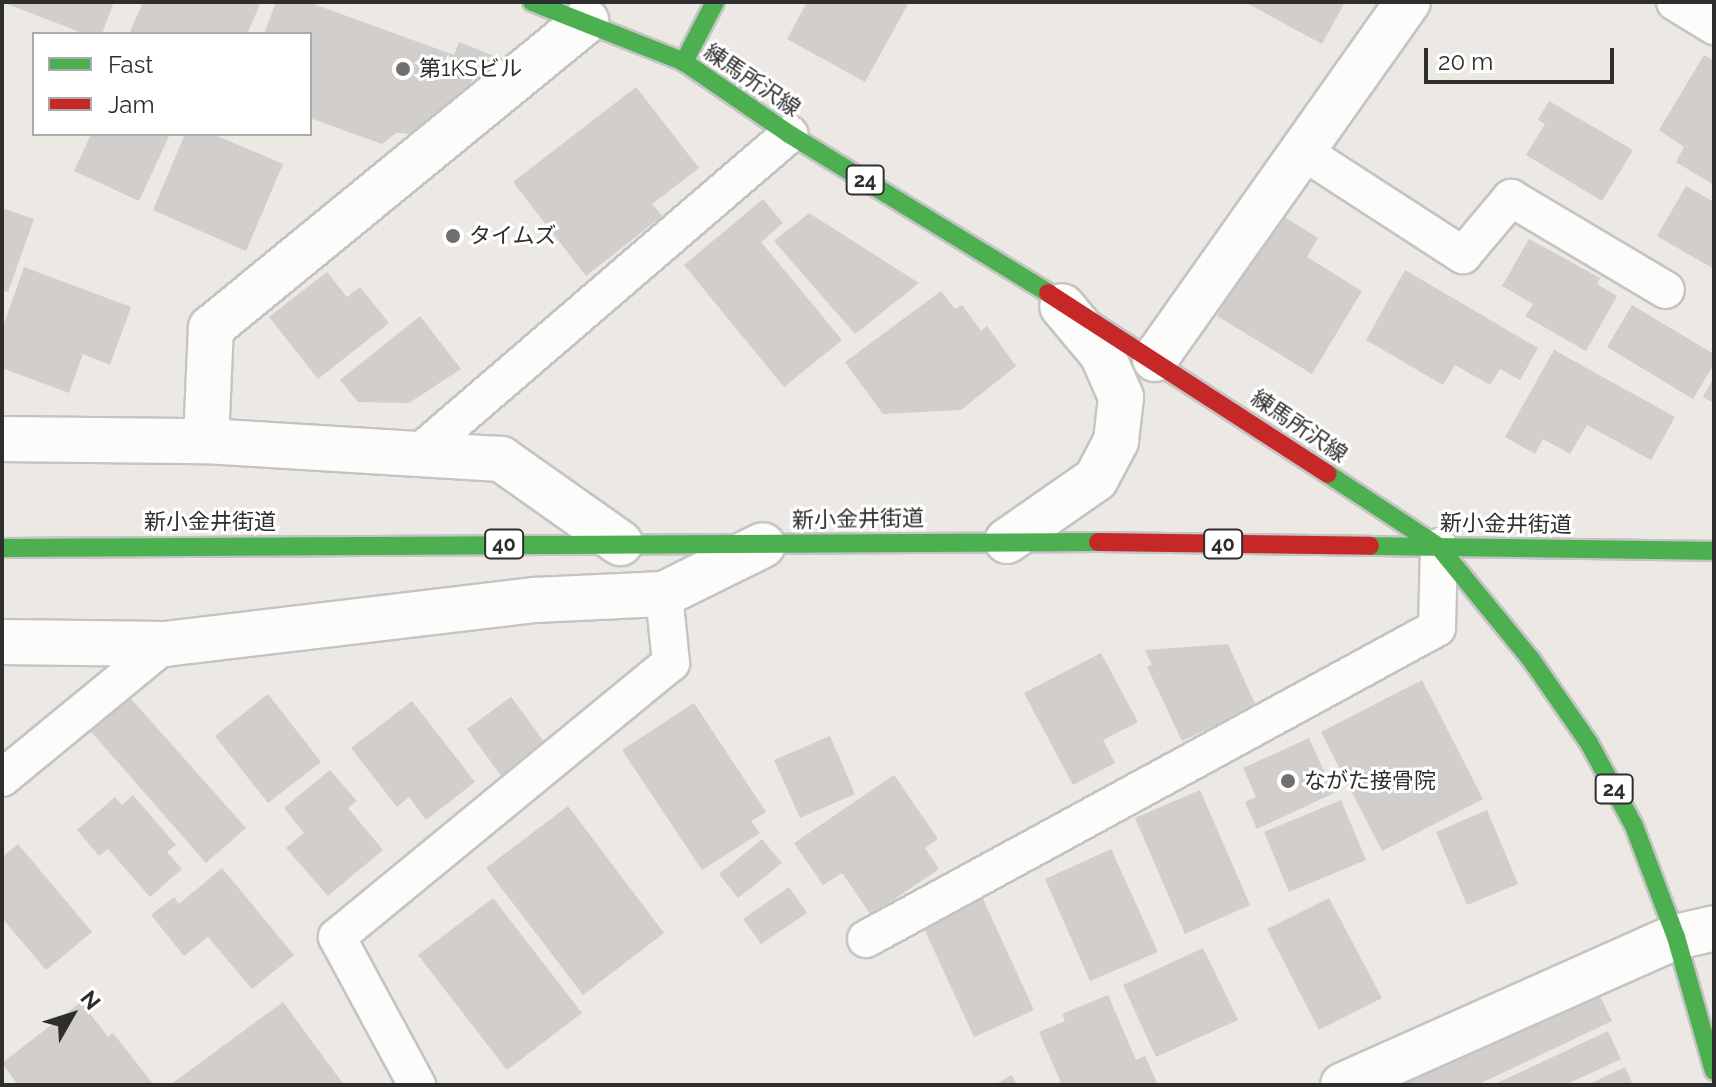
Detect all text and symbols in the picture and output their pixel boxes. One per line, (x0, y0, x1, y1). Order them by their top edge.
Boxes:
legend (32, 32, 312, 136)
scale bar (1428, 32, 1618, 82)
street label: 練馬所沢線 (699, 38, 805, 122)
text: 20 m (1438, 47, 1493, 76)
text: Fast (108, 50, 153, 79)
place label: 第1KSビル (419, 56, 522, 82)
marker: 第1KSビル (394, 60, 412, 78)
text: Jam (108, 90, 154, 119)
road number: 24 (845, 164, 885, 196)
place label: タイムズ (469, 223, 557, 249)
marker: タイムズ (444, 227, 462, 245)
street label: 練馬所沢線 (1246, 384, 1352, 468)
street label: 新小金井街道 (792, 505, 924, 533)
street label: 新小金井街道 (144, 509, 276, 535)
street label: 新小金井街道 (1440, 510, 1572, 538)
road number: 40 (484, 528, 524, 560)
road number: 40 (1203, 528, 1243, 560)
place label: ながた接骨院 (1304, 768, 1436, 794)
marker: ながた接骨院 (1279, 772, 1297, 790)
road number: 24 (1594, 773, 1634, 805)
north arrow (32, 975, 112, 1055)
text: N (75, 985, 106, 1015)

